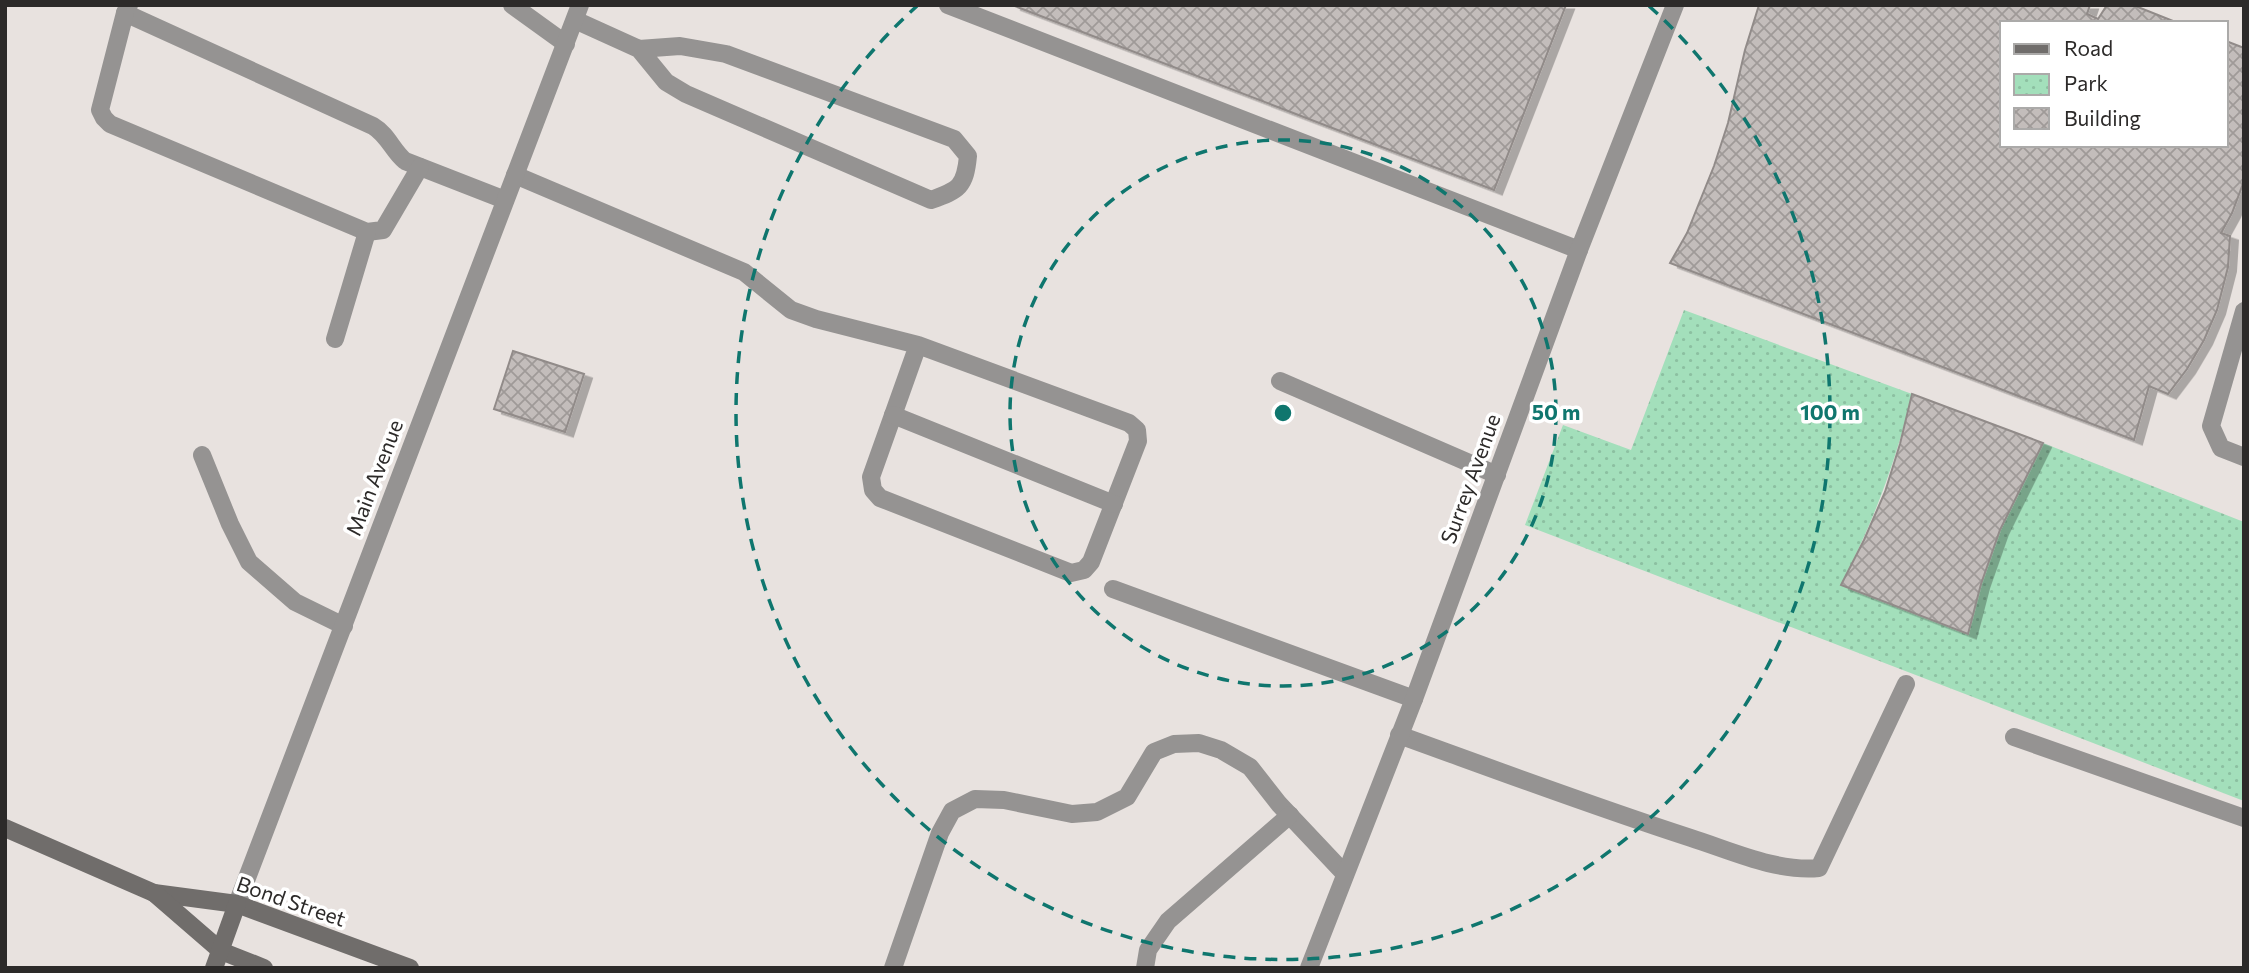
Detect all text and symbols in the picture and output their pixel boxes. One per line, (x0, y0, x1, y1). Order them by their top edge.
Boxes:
legend (2000, 21, 2228, 147)
text: Road (2064, 35, 2113, 60)
text: Park (2064, 70, 2108, 95)
text: Building (2064, 105, 2141, 130)
text: 50 m (1532, 399, 1580, 424)
text: 100 m (1800, 399, 1860, 424)
centre of rings (1271, 401, 1295, 425)
street label: Surrey Avenue (1435, 410, 1505, 547)
street label: Main Avenue (340, 416, 407, 539)
street label: Bond Street (234, 870, 349, 931)

